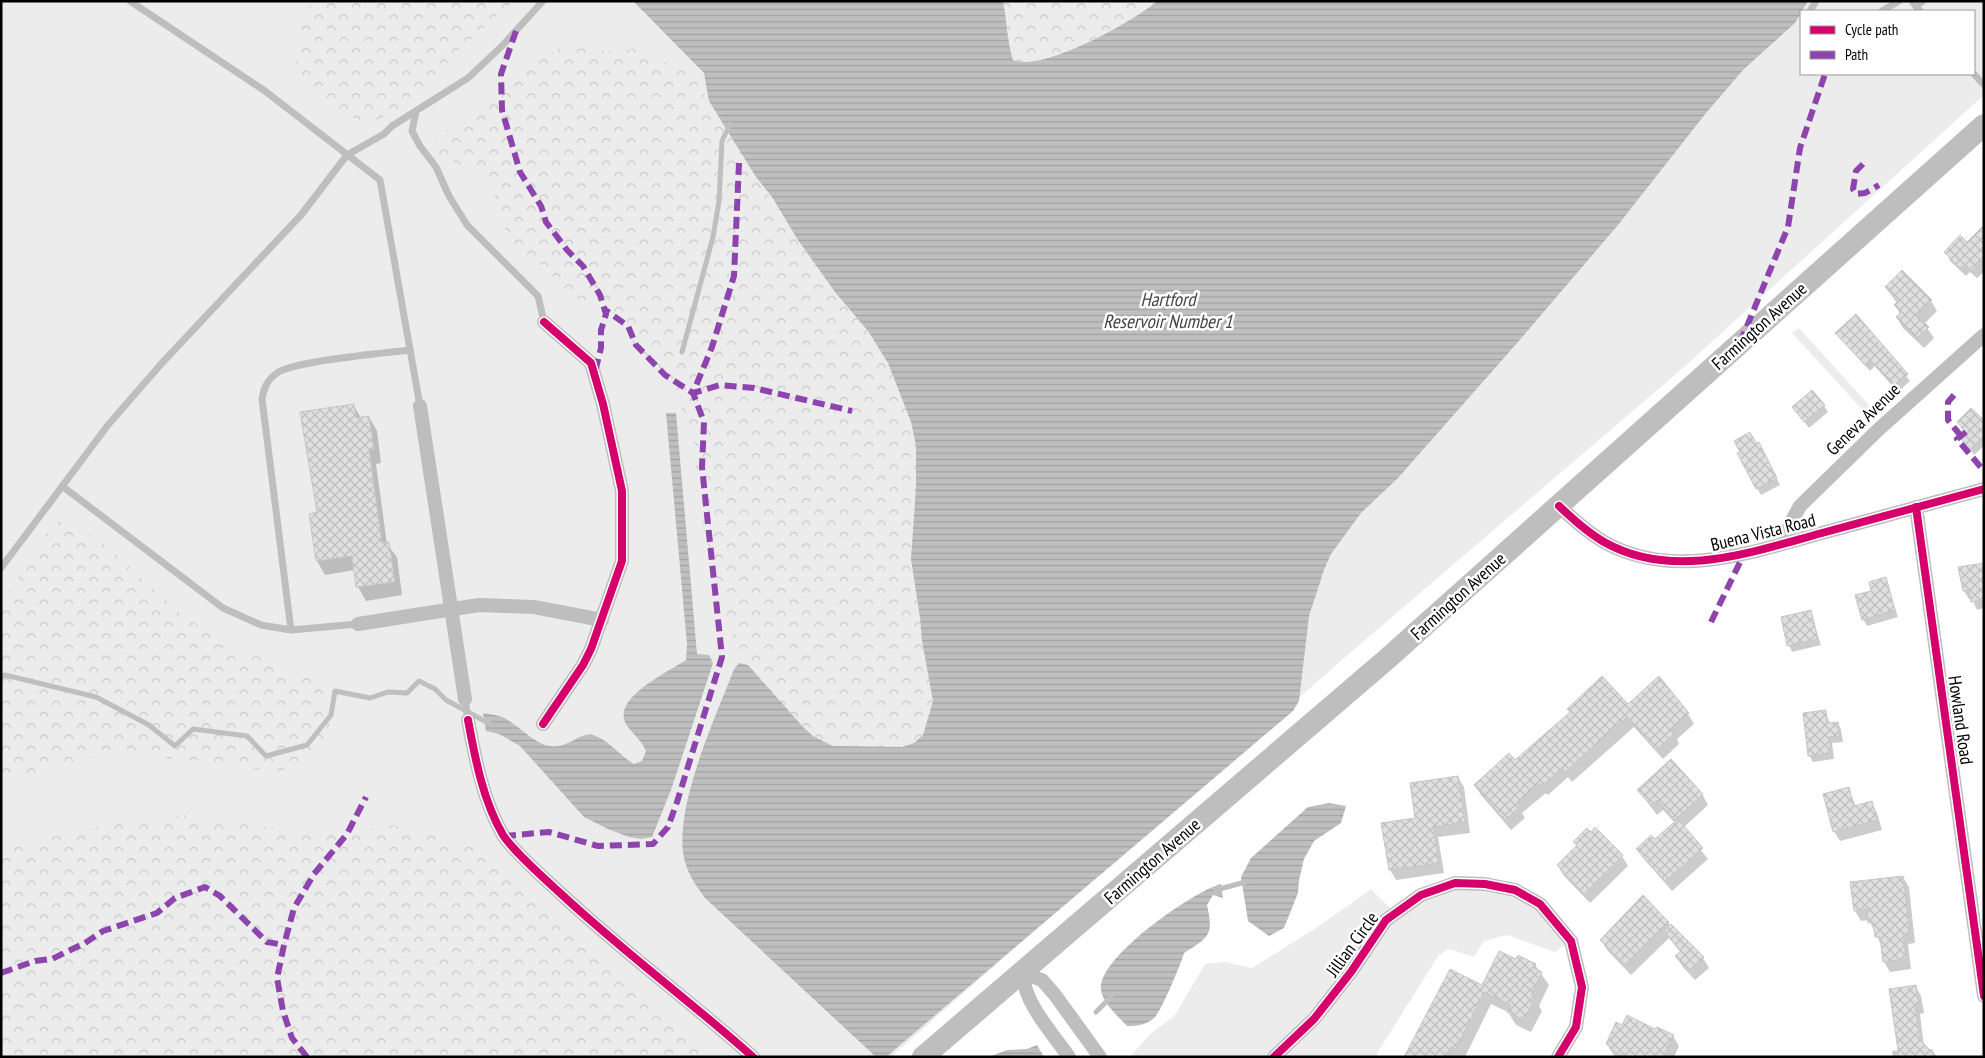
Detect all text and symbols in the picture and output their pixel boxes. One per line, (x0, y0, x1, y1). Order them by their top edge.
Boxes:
legend (1800, 10, 1975, 75)
text: Cycle path (1845, 20, 1898, 39)
text: Path (1845, 45, 1868, 64)
street label: Farmington Avenue (1707, 277, 1811, 375)
water label: Hartford Reservoir Number 1 (1103, 287, 1233, 333)
street label: Geneva Avenue (1821, 378, 1905, 460)
street label: Buena Vista Road (1708, 508, 1818, 556)
street label: Farmington Avenue (1406, 547, 1510, 645)
street label: Howland Road (1943, 674, 1979, 766)
street label: Farmington Avenue (1099, 813, 1205, 909)
street label: Jillian Circle (1320, 907, 1383, 982)

